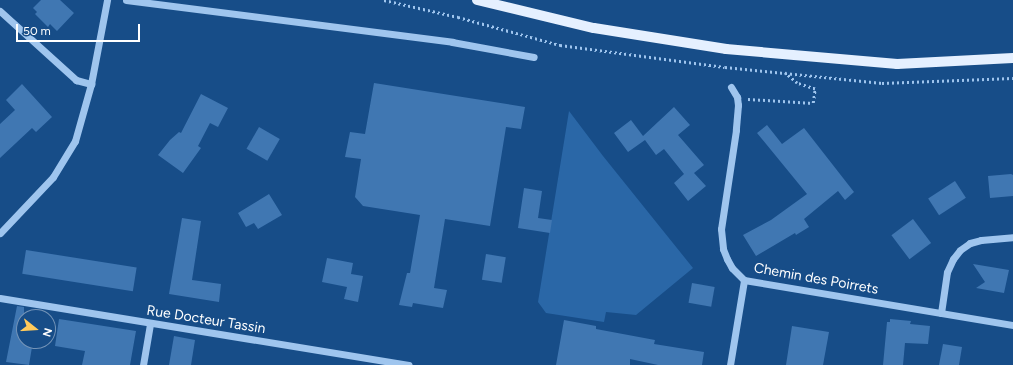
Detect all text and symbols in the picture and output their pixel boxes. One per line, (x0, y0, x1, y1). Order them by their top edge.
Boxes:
scale bar (18, 16, 142, 42)
text: 50 m (23, 24, 51, 38)
street label: Chemin des Poirrets (752, 260, 880, 298)
street label: Rue Docteur Tassin (145, 302, 267, 338)
north arrow (16, 309, 56, 349)
text: N (40, 326, 54, 338)

